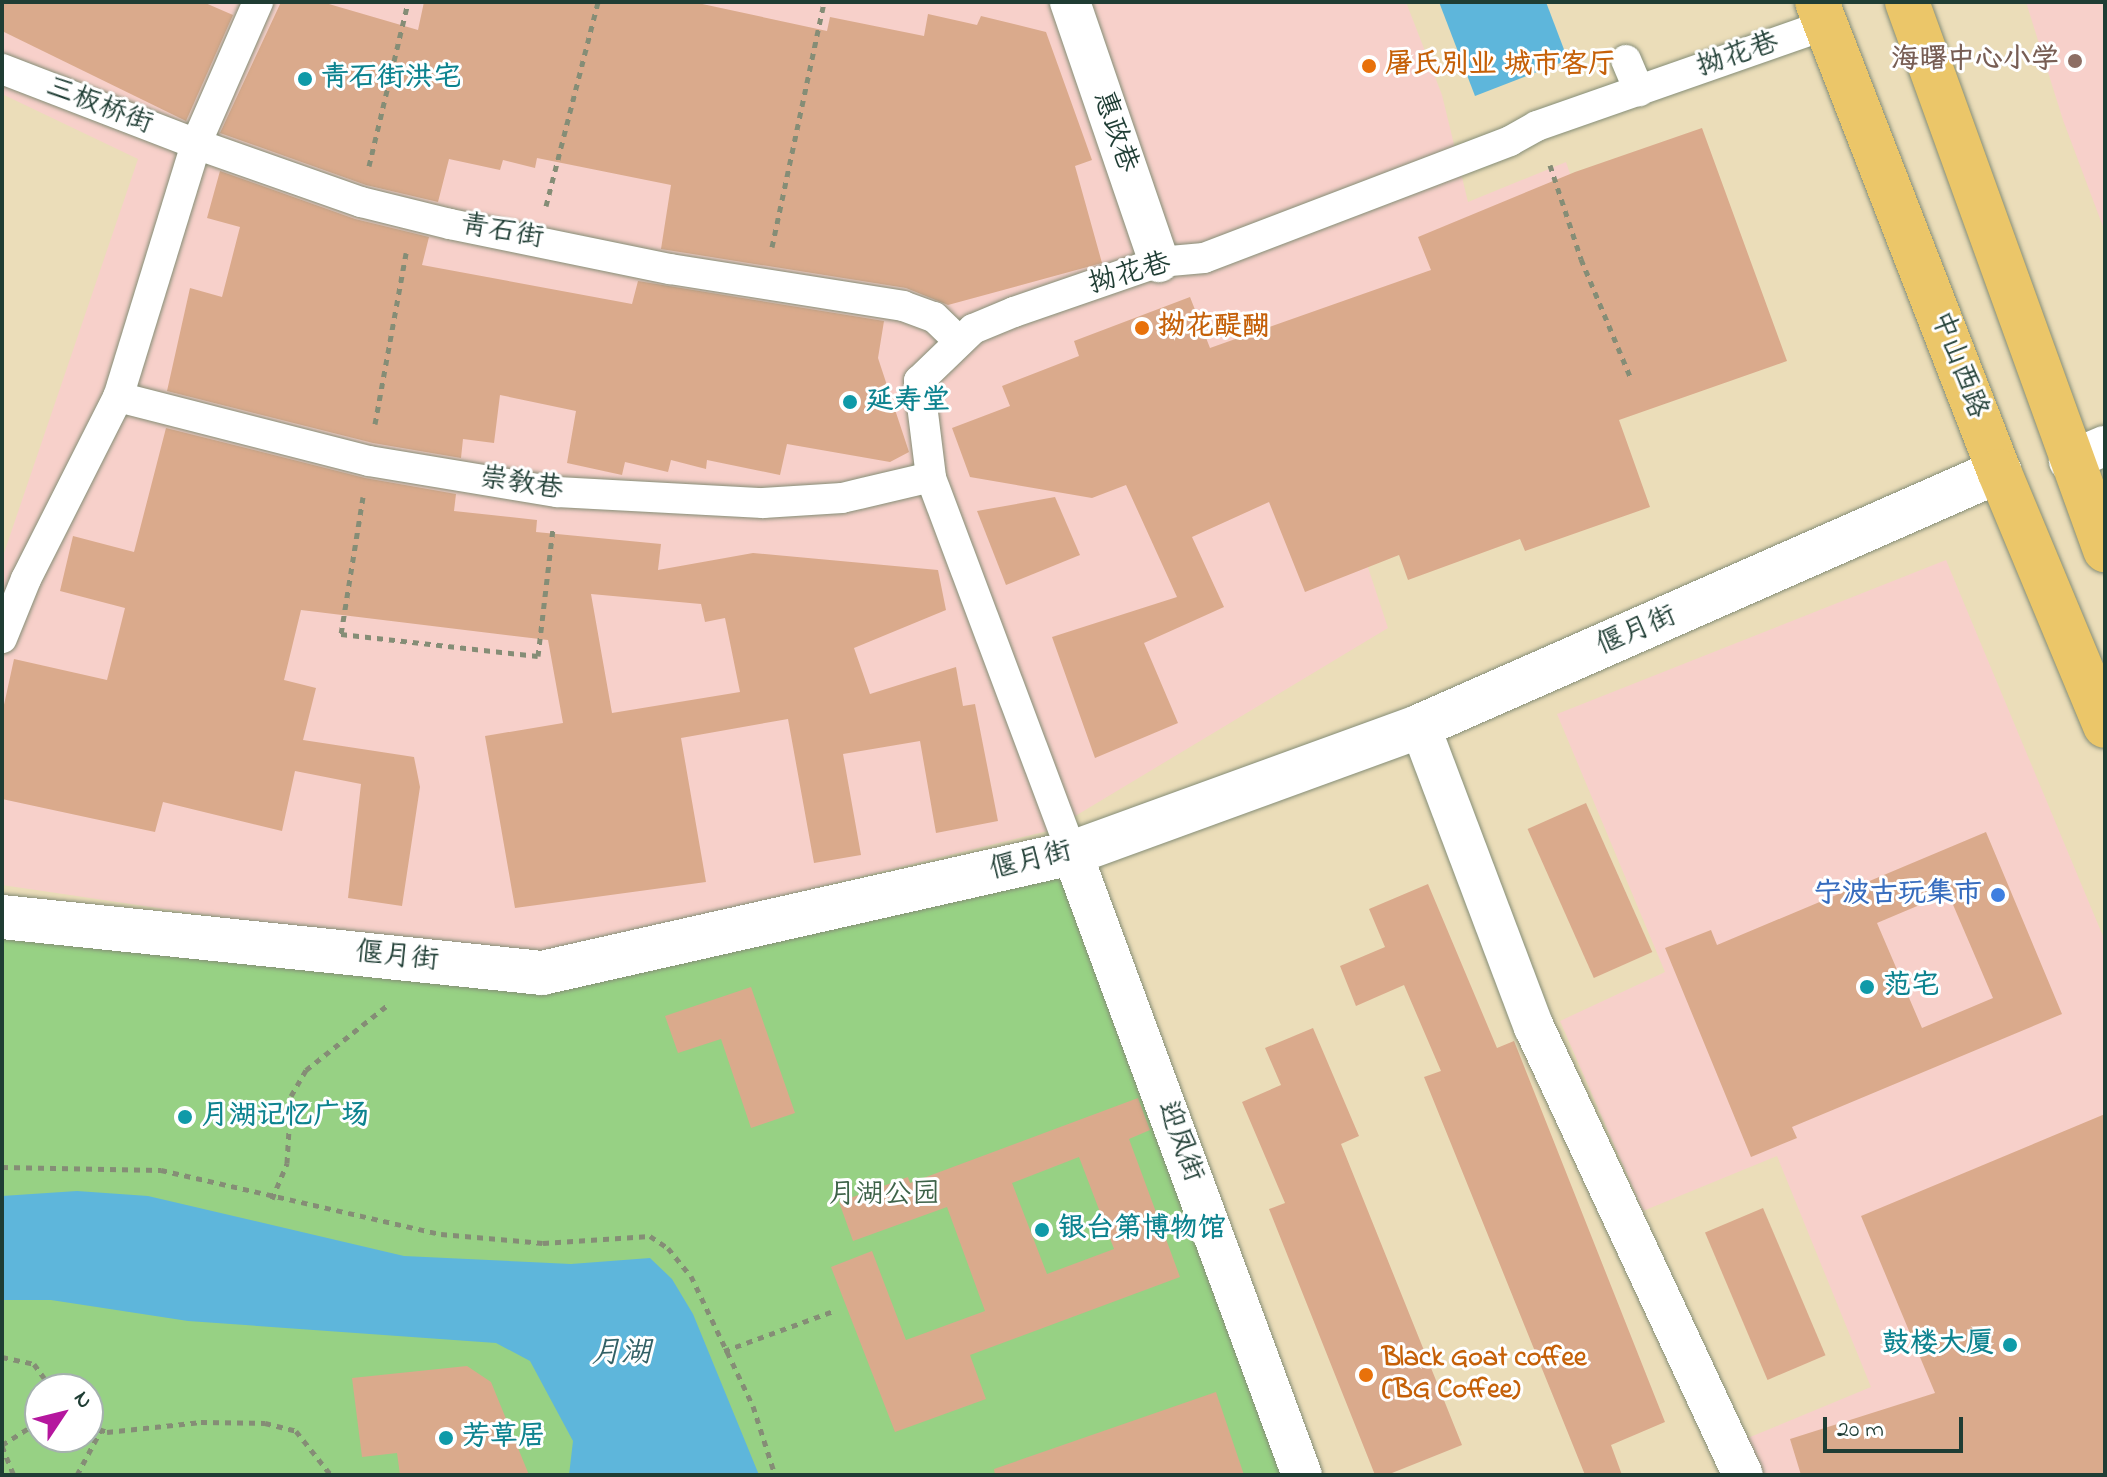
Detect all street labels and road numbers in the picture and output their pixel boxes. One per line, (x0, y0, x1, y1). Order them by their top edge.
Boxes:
street label: 拗花巷 (1693, 26, 1783, 86)
street label: 三板桥街 (41, 71, 157, 143)
street label: 惠政巷 (1084, 87, 1144, 177)
street label: 青石街 (458, 209, 546, 257)
street label: 拗花巷 (1085, 247, 1175, 303)
street label: 中山西路 (1922, 307, 1994, 423)
street label: 崇教巷 (477, 463, 565, 507)
street label: 偃月街 (1592, 600, 1682, 664)
street label: 偃月街 (986, 836, 1076, 888)
street label: 偃月街 (353, 937, 441, 979)
street label: 迎凤街 (1149, 1097, 1209, 1187)

